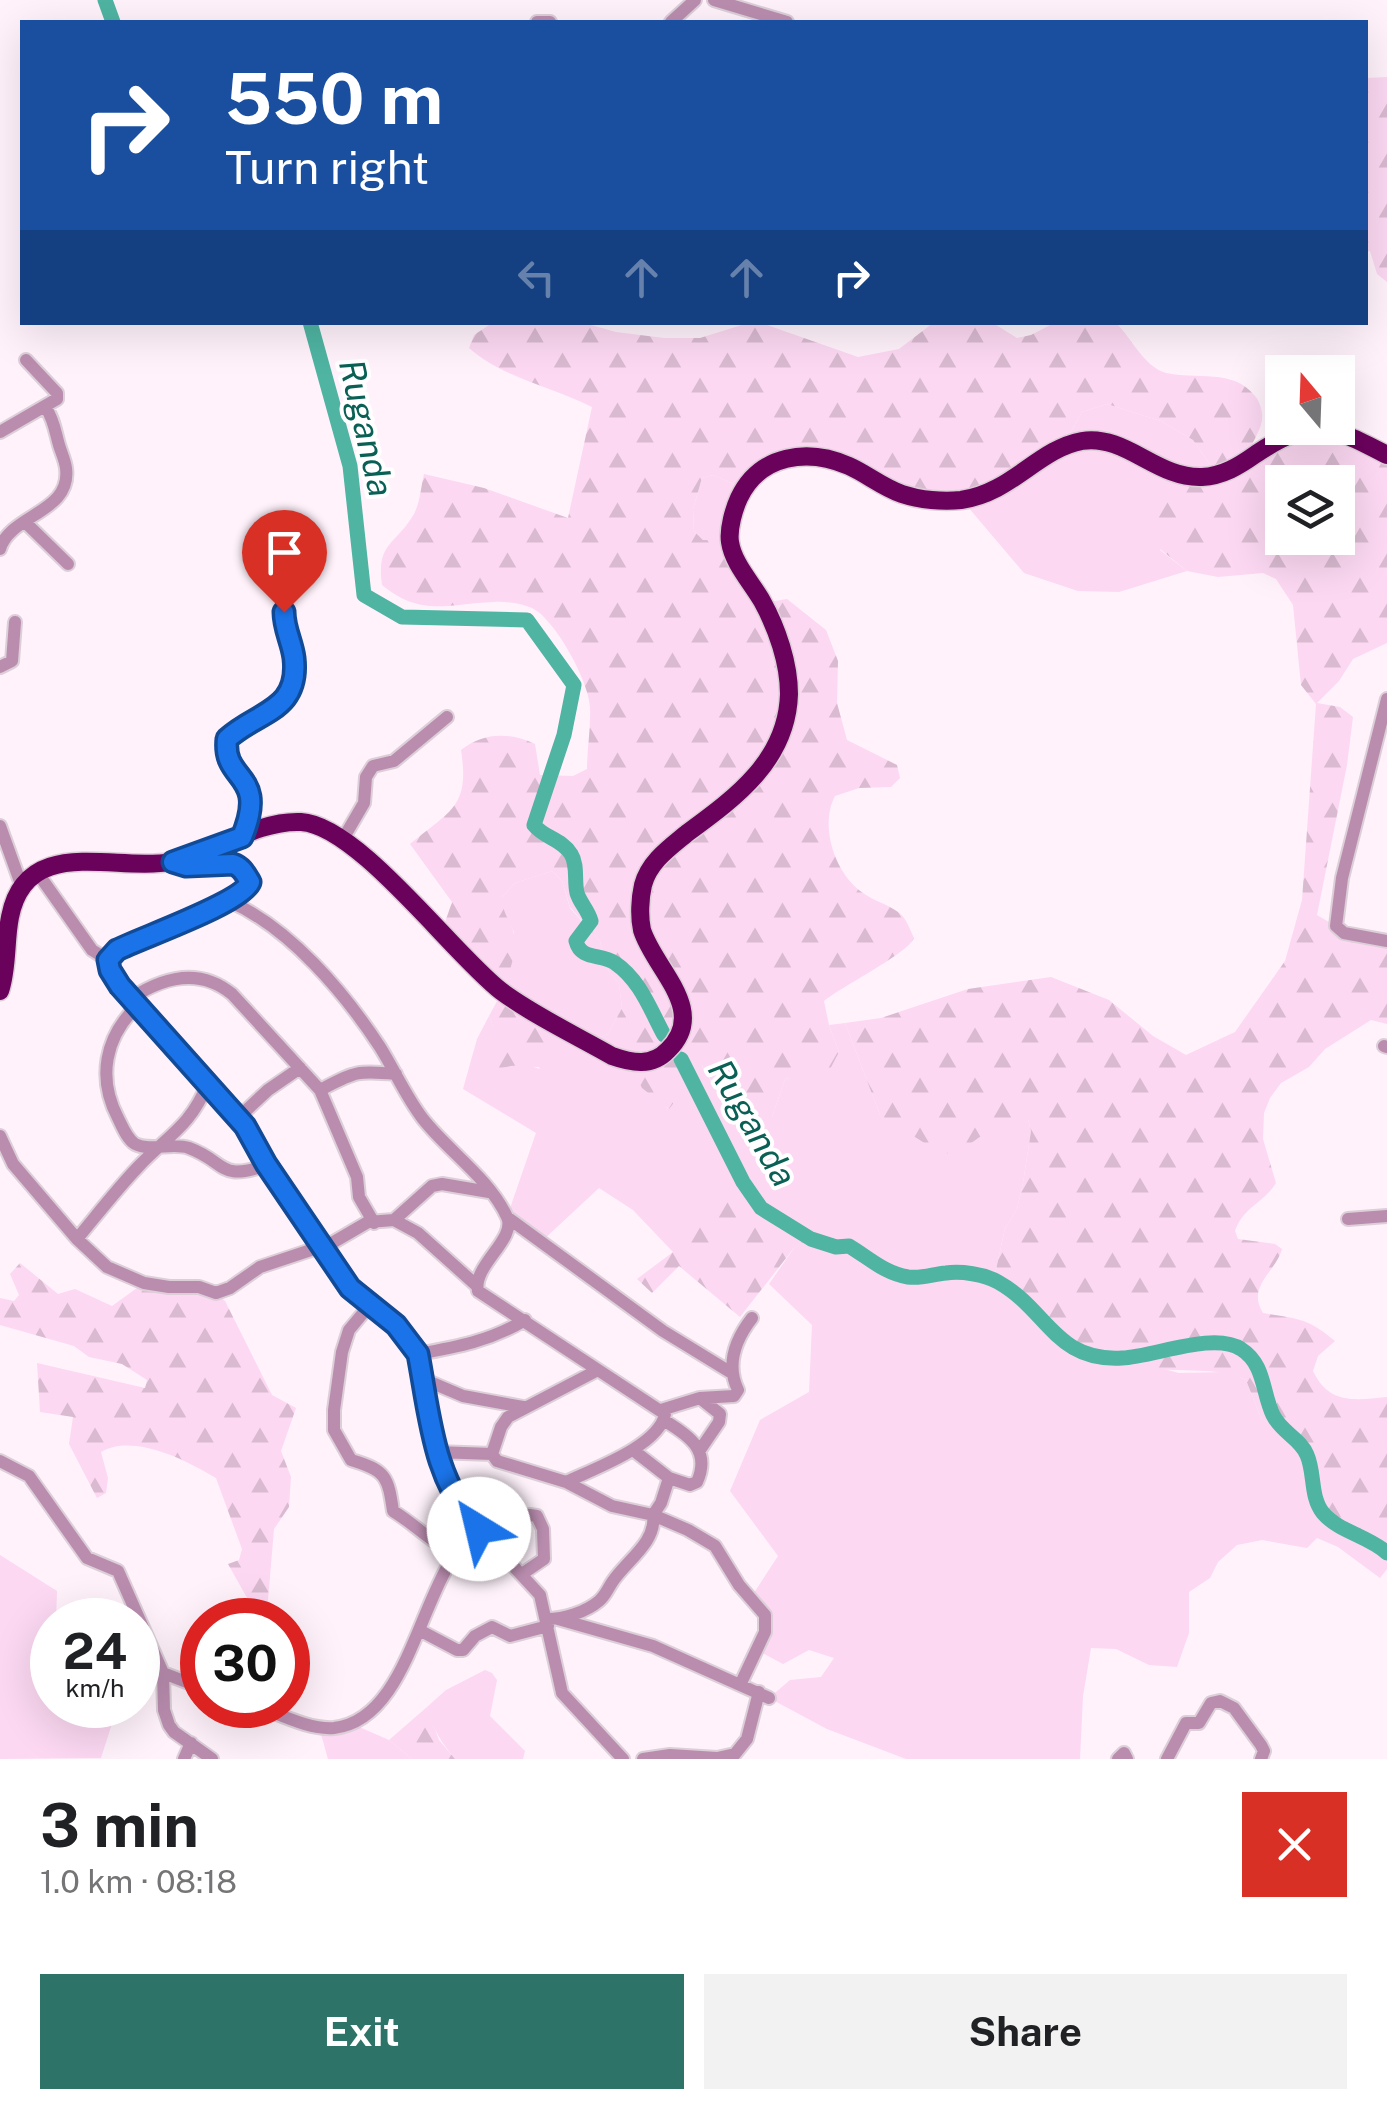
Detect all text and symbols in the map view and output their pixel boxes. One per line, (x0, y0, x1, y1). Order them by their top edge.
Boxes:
text: 550 m (225, 57, 443, 140)
icon: right (60, 60, 190, 190)
text: Turn right (225, 141, 429, 194)
icon: left (509, 250, 564, 305)
icon: ahead (614, 250, 669, 305)
icon: ahead (719, 250, 774, 305)
icon: right (824, 250, 879, 305)
water label: Ruganda (331, 355, 402, 500)
north arrow (1265, 355, 1355, 445)
map controls (1265, 355, 1355, 555)
button: layers (1265, 465, 1355, 555)
pin (242, 510, 327, 613)
icon: arrive (257, 525, 312, 580)
water label: Ruganda (700, 1052, 805, 1193)
position arrow (427, 1477, 531, 1581)
speed limit sign: 30 (180, 1598, 310, 1728)
text: 24 (63, 1621, 127, 1680)
text: km/h (66, 1673, 124, 1703)
text: 3 min (40, 1790, 199, 1861)
button: close (1242, 1792, 1347, 1897)
text: 1.0 km · 08:18 (40, 1863, 237, 1900)
button: Exit (40, 1974, 684, 2089)
button: Share (704, 1974, 1347, 2089)

